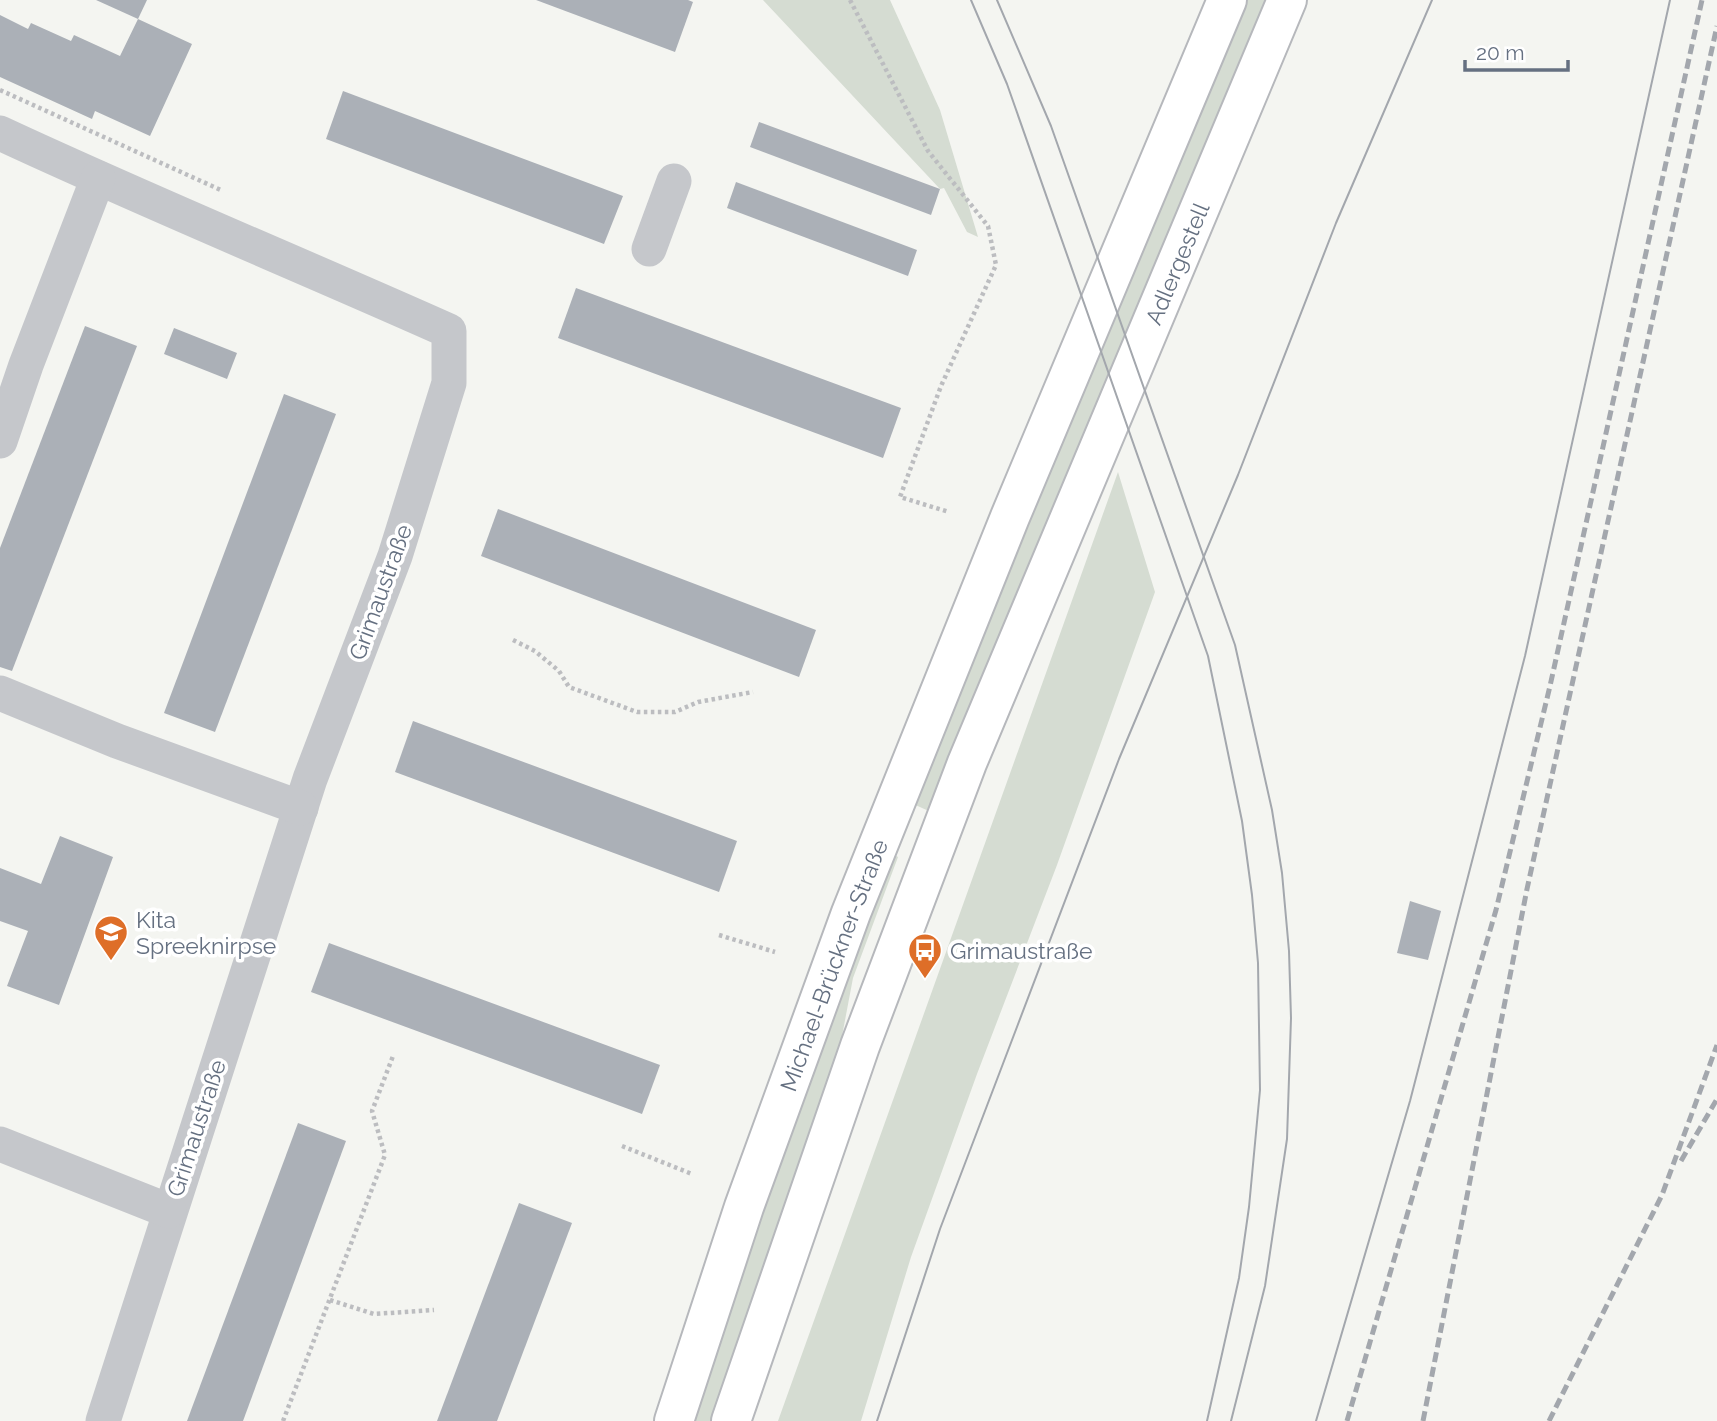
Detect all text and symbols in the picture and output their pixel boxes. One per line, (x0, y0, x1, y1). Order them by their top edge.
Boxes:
scale bar (1465, 28, 1568, 72)
text: 20 m (1476, 40, 1524, 65)
street label: Adlergestell (1139, 198, 1214, 328)
street label: Grimaustraße (343, 520, 417, 664)
street label: Michael-Brückner-Straße (774, 835, 893, 1095)
place label: Kita Spreeknirpse (136, 906, 276, 959)
school or university icon: Kita Spreeknirpse (92, 913, 130, 962)
bus stop icon: Grimaustraße (906, 931, 944, 980)
place label: Grimaustraße (950, 937, 1092, 964)
street label: Grimaustraße (161, 1056, 231, 1200)

